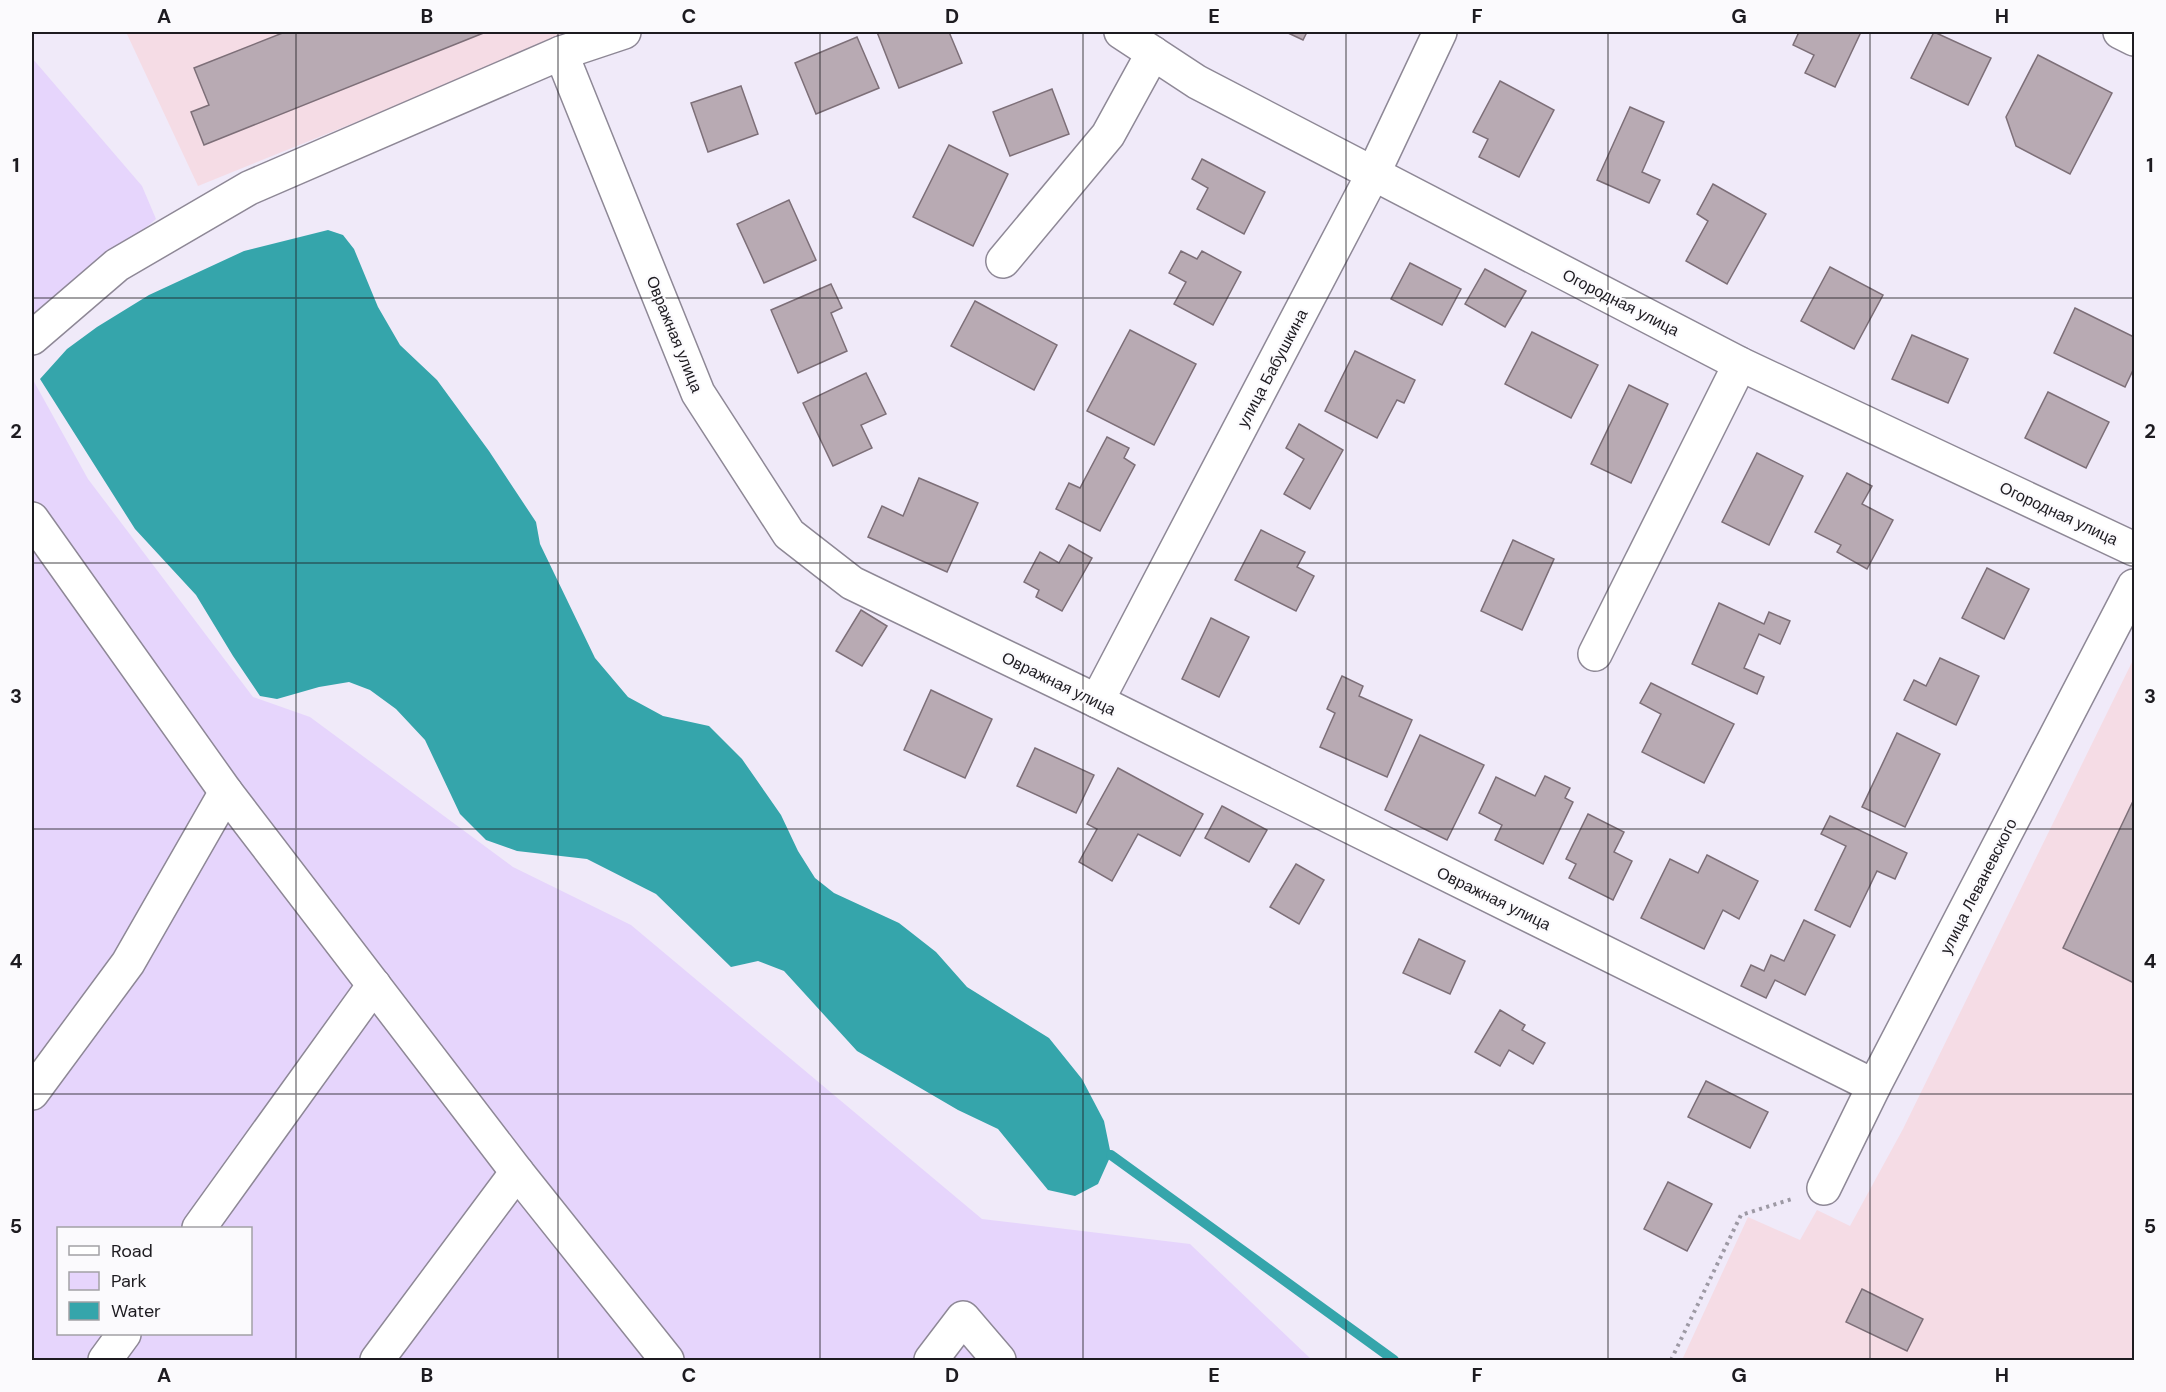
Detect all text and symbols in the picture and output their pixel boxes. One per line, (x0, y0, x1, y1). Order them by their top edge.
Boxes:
text: A (157, 3, 171, 29)
text: B (421, 3, 433, 29)
text: C (682, 3, 696, 29)
text: D (945, 3, 959, 29)
text: E (1208, 3, 1220, 29)
text: F (1471, 3, 1483, 29)
text: G (1731, 3, 1747, 29)
text: H (1995, 3, 2009, 29)
text: 1 (12, 152, 20, 178)
text: 1 (2146, 152, 2154, 178)
street label: Огородная улица (1559, 264, 1683, 341)
street label: Овражная улица (642, 273, 708, 396)
street label: улица Бабушкина (1232, 305, 1312, 431)
text: 2 (10, 418, 22, 444)
text: 2 (2144, 418, 2156, 444)
street label: Огородная улица (1996, 477, 2121, 550)
street label: Овражная улица (998, 647, 1119, 720)
text: 3 (10, 683, 22, 709)
text: 3 (2144, 683, 2156, 709)
street label: улица Леваневского (1935, 815, 2022, 958)
street label: Овражная улица (1433, 862, 1554, 935)
text: 4 (10, 948, 23, 974)
text: 4 (2144, 948, 2157, 974)
text: 5 (10, 1213, 22, 1239)
text: 5 (2144, 1213, 2156, 1239)
legend (57, 1227, 252, 1335)
text: Road (111, 1239, 153, 1263)
text: Park (111, 1269, 147, 1293)
text: Water (111, 1299, 161, 1323)
text: A (157, 1362, 171, 1388)
text: B (421, 1362, 433, 1388)
text: C (682, 1362, 696, 1388)
text: D (945, 1362, 959, 1388)
text: E (1208, 1362, 1220, 1388)
text: F (1471, 1362, 1483, 1388)
text: G (1731, 1362, 1747, 1388)
text: H (1995, 1362, 2009, 1388)

